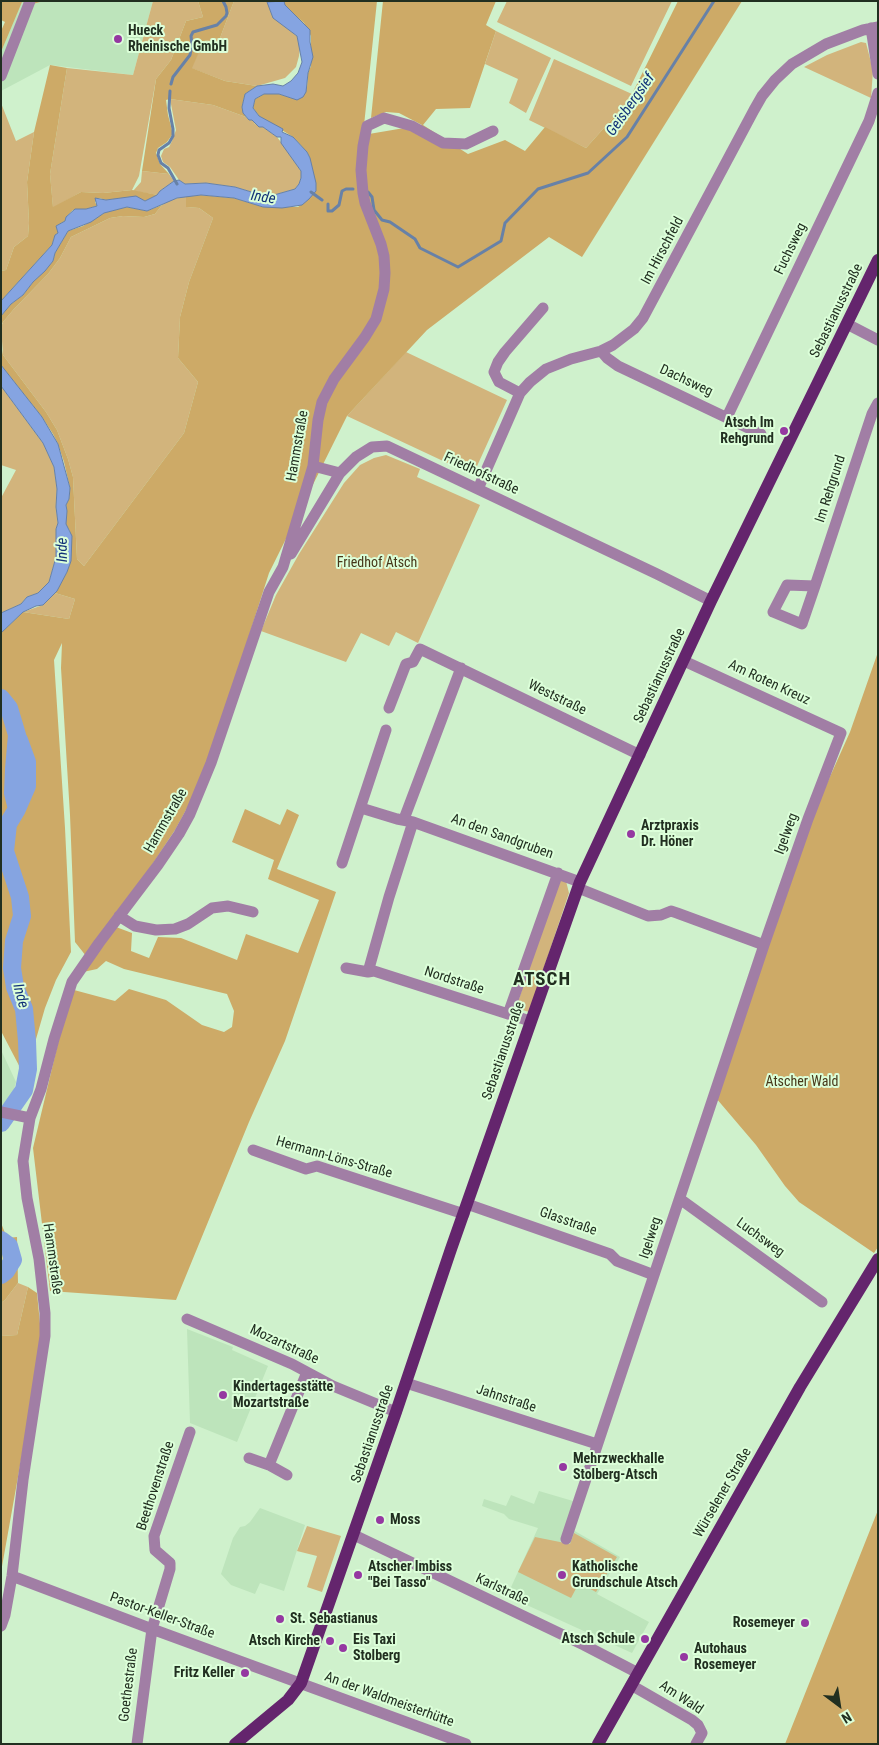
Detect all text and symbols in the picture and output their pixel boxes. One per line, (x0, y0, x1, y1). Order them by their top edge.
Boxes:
place label: Hueck Rheinische GmbH (128, 23, 227, 56)
marker: Hueck Rheinische GmbH (112, 33, 124, 45)
water label: Geisbergsief (603, 70, 659, 140)
water label: Inde (249, 187, 277, 209)
street label: Im Hirschfeld (638, 214, 688, 288)
street label: Fuchsweg (771, 220, 811, 278)
street label: Sebastianusstraße (807, 261, 867, 361)
street label: Dachsweg (657, 361, 715, 401)
street label: Hammstraße (284, 409, 312, 483)
place label: Atsch Im Rehgrund (720, 415, 774, 448)
marker: Atsch Im Rehgrund (778, 425, 790, 437)
street label: Friedhofstraße (441, 449, 521, 499)
street label: Im Rehgrund (812, 453, 850, 525)
water label: Inde (54, 537, 72, 563)
park label: Friedhof Atsch (337, 555, 417, 571)
street label: Sebastianusstraße (631, 626, 689, 726)
street label: Am Roten Kreuz (725, 657, 813, 709)
street label: Weststraße (525, 677, 589, 719)
street label: Hammstraße (141, 786, 191, 856)
street label: An den Sandgruben (449, 811, 555, 863)
street label: Igelweg (772, 811, 802, 857)
place label: Arztpraxis Dr. Höner (641, 818, 699, 850)
marker: Arztpraxis Dr. Höner (625, 828, 637, 840)
street label: Nordstraße (422, 963, 486, 999)
district label: ATSCH (512, 969, 572, 991)
water label: Inde (8, 982, 32, 1010)
street label: Sebastianusstraße (479, 1000, 529, 1102)
park label: Atscher Wald (765, 1074, 839, 1090)
street label: Hermann-Löns-Straße (274, 1133, 394, 1183)
street label: Glasstraße (537, 1204, 599, 1240)
street label: Igelweg (636, 1215, 666, 1261)
street label: Luchsweg (733, 1215, 787, 1261)
street label: Hammstraße (39, 1222, 65, 1296)
street label: Mozartstraße (247, 1322, 321, 1368)
place label: Kindertagesstätte Mozartstraße (233, 1379, 333, 1411)
street label: Jahnstraße (474, 1381, 538, 1417)
street label: Sebastianusstraße (348, 1383, 398, 1485)
marker: Kindertagesstätte Mozartstraße (217, 1389, 229, 1401)
street label: Beethovenstraße (134, 1439, 178, 1533)
street label: Würselener Straße (690, 1445, 756, 1541)
place label: Mehrzweckhalle Stolberg-Atsch (573, 1451, 664, 1484)
marker: Mehrzweckhalle Stolberg-Atsch (557, 1461, 569, 1473)
place label: Moss (390, 1512, 420, 1528)
marker: Moss (374, 1514, 386, 1526)
place label: Atscher Imbiss "Bei Tasso" (368, 1559, 452, 1591)
place label: Katholische Grundschule Atsch (572, 1559, 678, 1591)
marker: Atscher Imbiss "Bei Tasso" (352, 1569, 364, 1581)
marker: Katholische Grundschule Atsch (556, 1569, 568, 1581)
street label: Karlstraße (473, 1570, 531, 1610)
street label: Pastor-Keller-Straße (107, 1589, 217, 1643)
place label: St. Sebastianus (290, 1611, 378, 1627)
marker: St. Sebastianus (274, 1613, 286, 1625)
place label: Rosemeyer (733, 1615, 795, 1631)
marker: Rosemeyer (799, 1617, 811, 1629)
place label: Atsch Schule (562, 1631, 635, 1647)
place label: Eis Taxi Stolberg (353, 1632, 400, 1664)
place label: Atsch Kirche (249, 1633, 320, 1649)
marker: Atsch Schule (639, 1633, 651, 1645)
marker: Atsch Kirche (324, 1635, 336, 1647)
place label: Autohaus Rosemeyer (694, 1641, 756, 1674)
marker: Eis Taxi Stolberg (337, 1642, 349, 1654)
street label: Goethestraße (116, 1647, 142, 1723)
marker: Autohaus Rosemeyer (678, 1651, 690, 1663)
place label: Fritz Keller (174, 1665, 235, 1681)
marker: Fritz Keller (239, 1667, 251, 1679)
street label: An der Waldmeisterhütte (322, 1669, 456, 1731)
street label: Am Wald (656, 1678, 706, 1718)
north arrow (814, 1680, 864, 1730)
text: N (839, 1709, 855, 1727)

